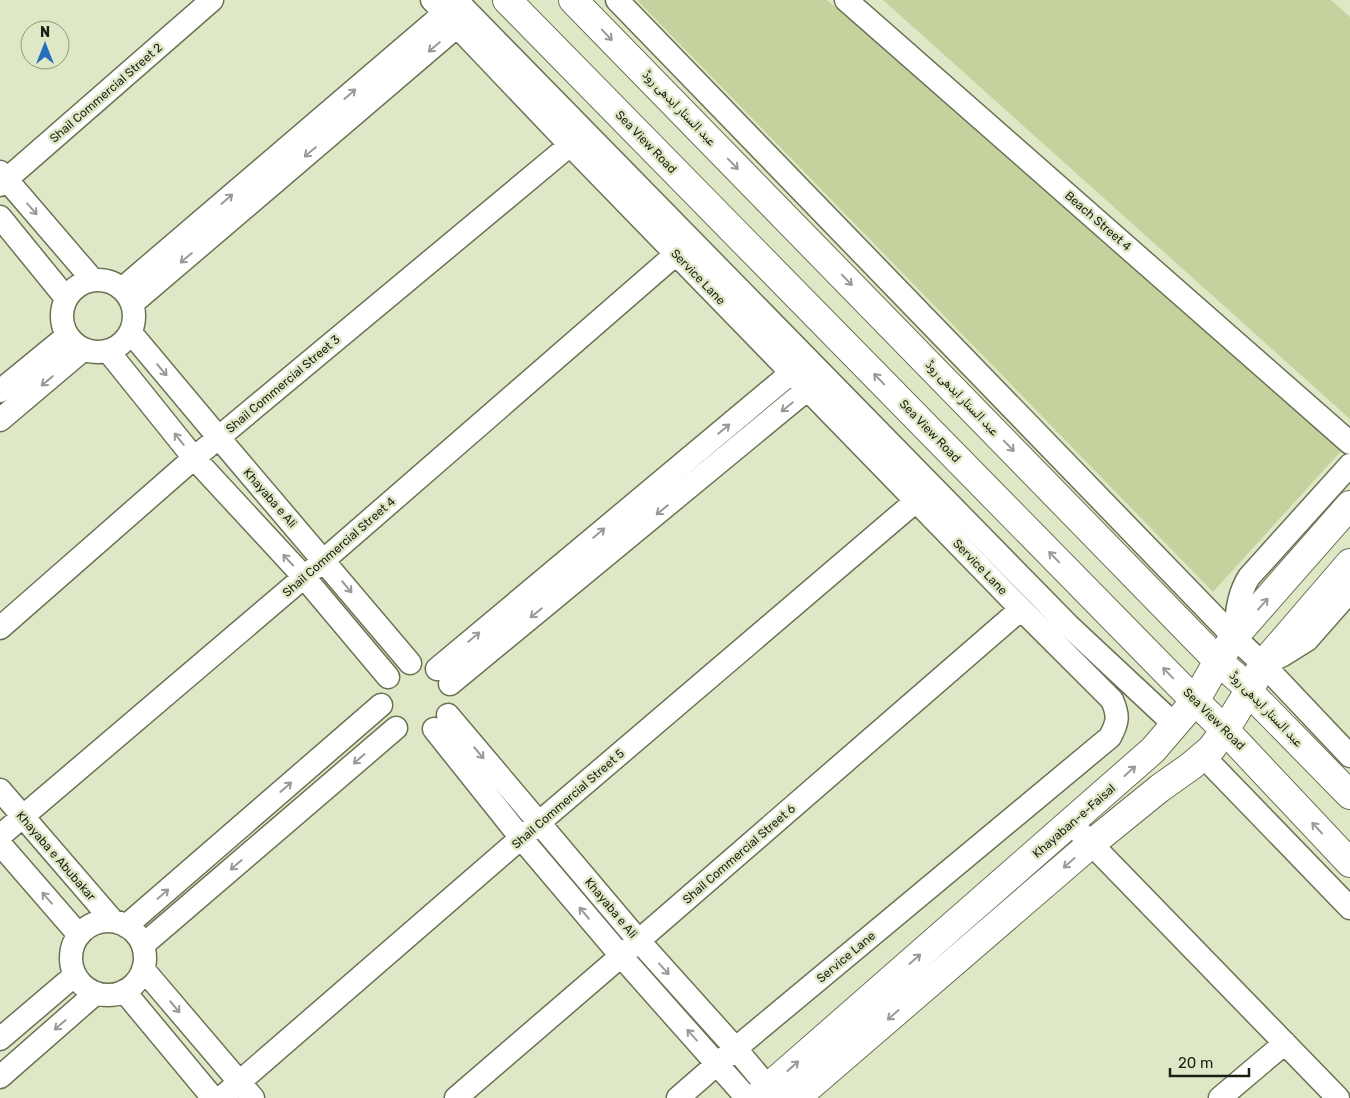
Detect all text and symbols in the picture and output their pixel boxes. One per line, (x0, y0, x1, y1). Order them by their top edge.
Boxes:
north arrow (20, 20, 70, 70)
text: N (40, 24, 50, 41)
one-way arrow (601, 29, 613, 41)
street label: Shail Commercial Street 2 (47, 40, 165, 146)
one-way arrow (428, 41, 441, 52)
street label: عبد الستار ایدھی روڈ (639, 67, 719, 150)
one-way arrow (343, 88, 356, 99)
street label: Sea View Road (613, 108, 679, 176)
one-way arrow (304, 147, 317, 158)
one-way arrow (727, 157, 739, 170)
street label: Beach Street 4 (1062, 188, 1134, 254)
one-way arrow (220, 194, 233, 205)
one-way arrow (26, 203, 38, 216)
street label: Service Lane (668, 246, 728, 308)
one-way arrow (180, 252, 193, 263)
one-way arrow (840, 274, 853, 286)
street label: Shail Commercial Street 3 (223, 332, 343, 436)
street label: عبد الستار ایدھی روڈ (922, 357, 1002, 440)
one-way arrow (157, 364, 168, 377)
one-way arrow (873, 373, 885, 385)
one-way arrow (40, 375, 53, 386)
street label: Sea View Road (897, 397, 963, 465)
one-way arrow (781, 402, 794, 413)
one-way arrow (717, 423, 730, 434)
one-way arrow (174, 433, 185, 446)
one-way arrow (1003, 440, 1015, 452)
street label: Khayaba e Ali (240, 466, 300, 531)
street label: Shail Commercial Street 4 (280, 494, 399, 600)
one-way arrow (655, 505, 668, 516)
one-way arrow (592, 528, 605, 539)
street label: Service Lane (950, 536, 1010, 598)
one-way arrow (1048, 551, 1060, 563)
one-way arrow (282, 553, 294, 566)
one-way arrow (341, 581, 352, 594)
one-way arrow (1257, 598, 1269, 611)
one-way arrow (530, 608, 543, 619)
one-way arrow (468, 632, 481, 643)
one-way arrow (1161, 667, 1174, 679)
street label: عبد الستار ایدھی روڈ (1226, 668, 1306, 751)
street label: Sea View Road (1180, 685, 1248, 753)
one-way arrow (474, 746, 485, 759)
street label: Shail Commercial Street 5 (509, 746, 627, 852)
one-way arrow (353, 754, 366, 765)
one-way arrow (1123, 765, 1136, 777)
street label: Khayaban-e-Faisal (1030, 781, 1118, 861)
one-way arrow (279, 782, 292, 793)
street label: Shail Commercial Street 6 (680, 801, 798, 907)
street label: Khayaba e Abubakar (13, 809, 99, 904)
one-way arrow (1311, 821, 1323, 834)
one-way arrow (1063, 858, 1076, 869)
one-way arrow (230, 860, 243, 871)
street label: Khayaba e Ali (582, 875, 640, 941)
one-way arrow (156, 888, 169, 899)
one-way arrow (41, 892, 53, 905)
one-way arrow (579, 907, 590, 920)
street label: Service Lane (814, 928, 878, 985)
one-way arrow (909, 953, 922, 965)
one-way arrow (658, 963, 670, 976)
one-way arrow (169, 1000, 180, 1013)
one-way arrow (887, 1009, 900, 1020)
one-way arrow (53, 1019, 66, 1031)
one-way arrow (686, 1029, 698, 1042)
scale bar (1170, 1046, 1249, 1078)
text: 20 m (1178, 1054, 1213, 1072)
one-way arrow (786, 1060, 799, 1072)

